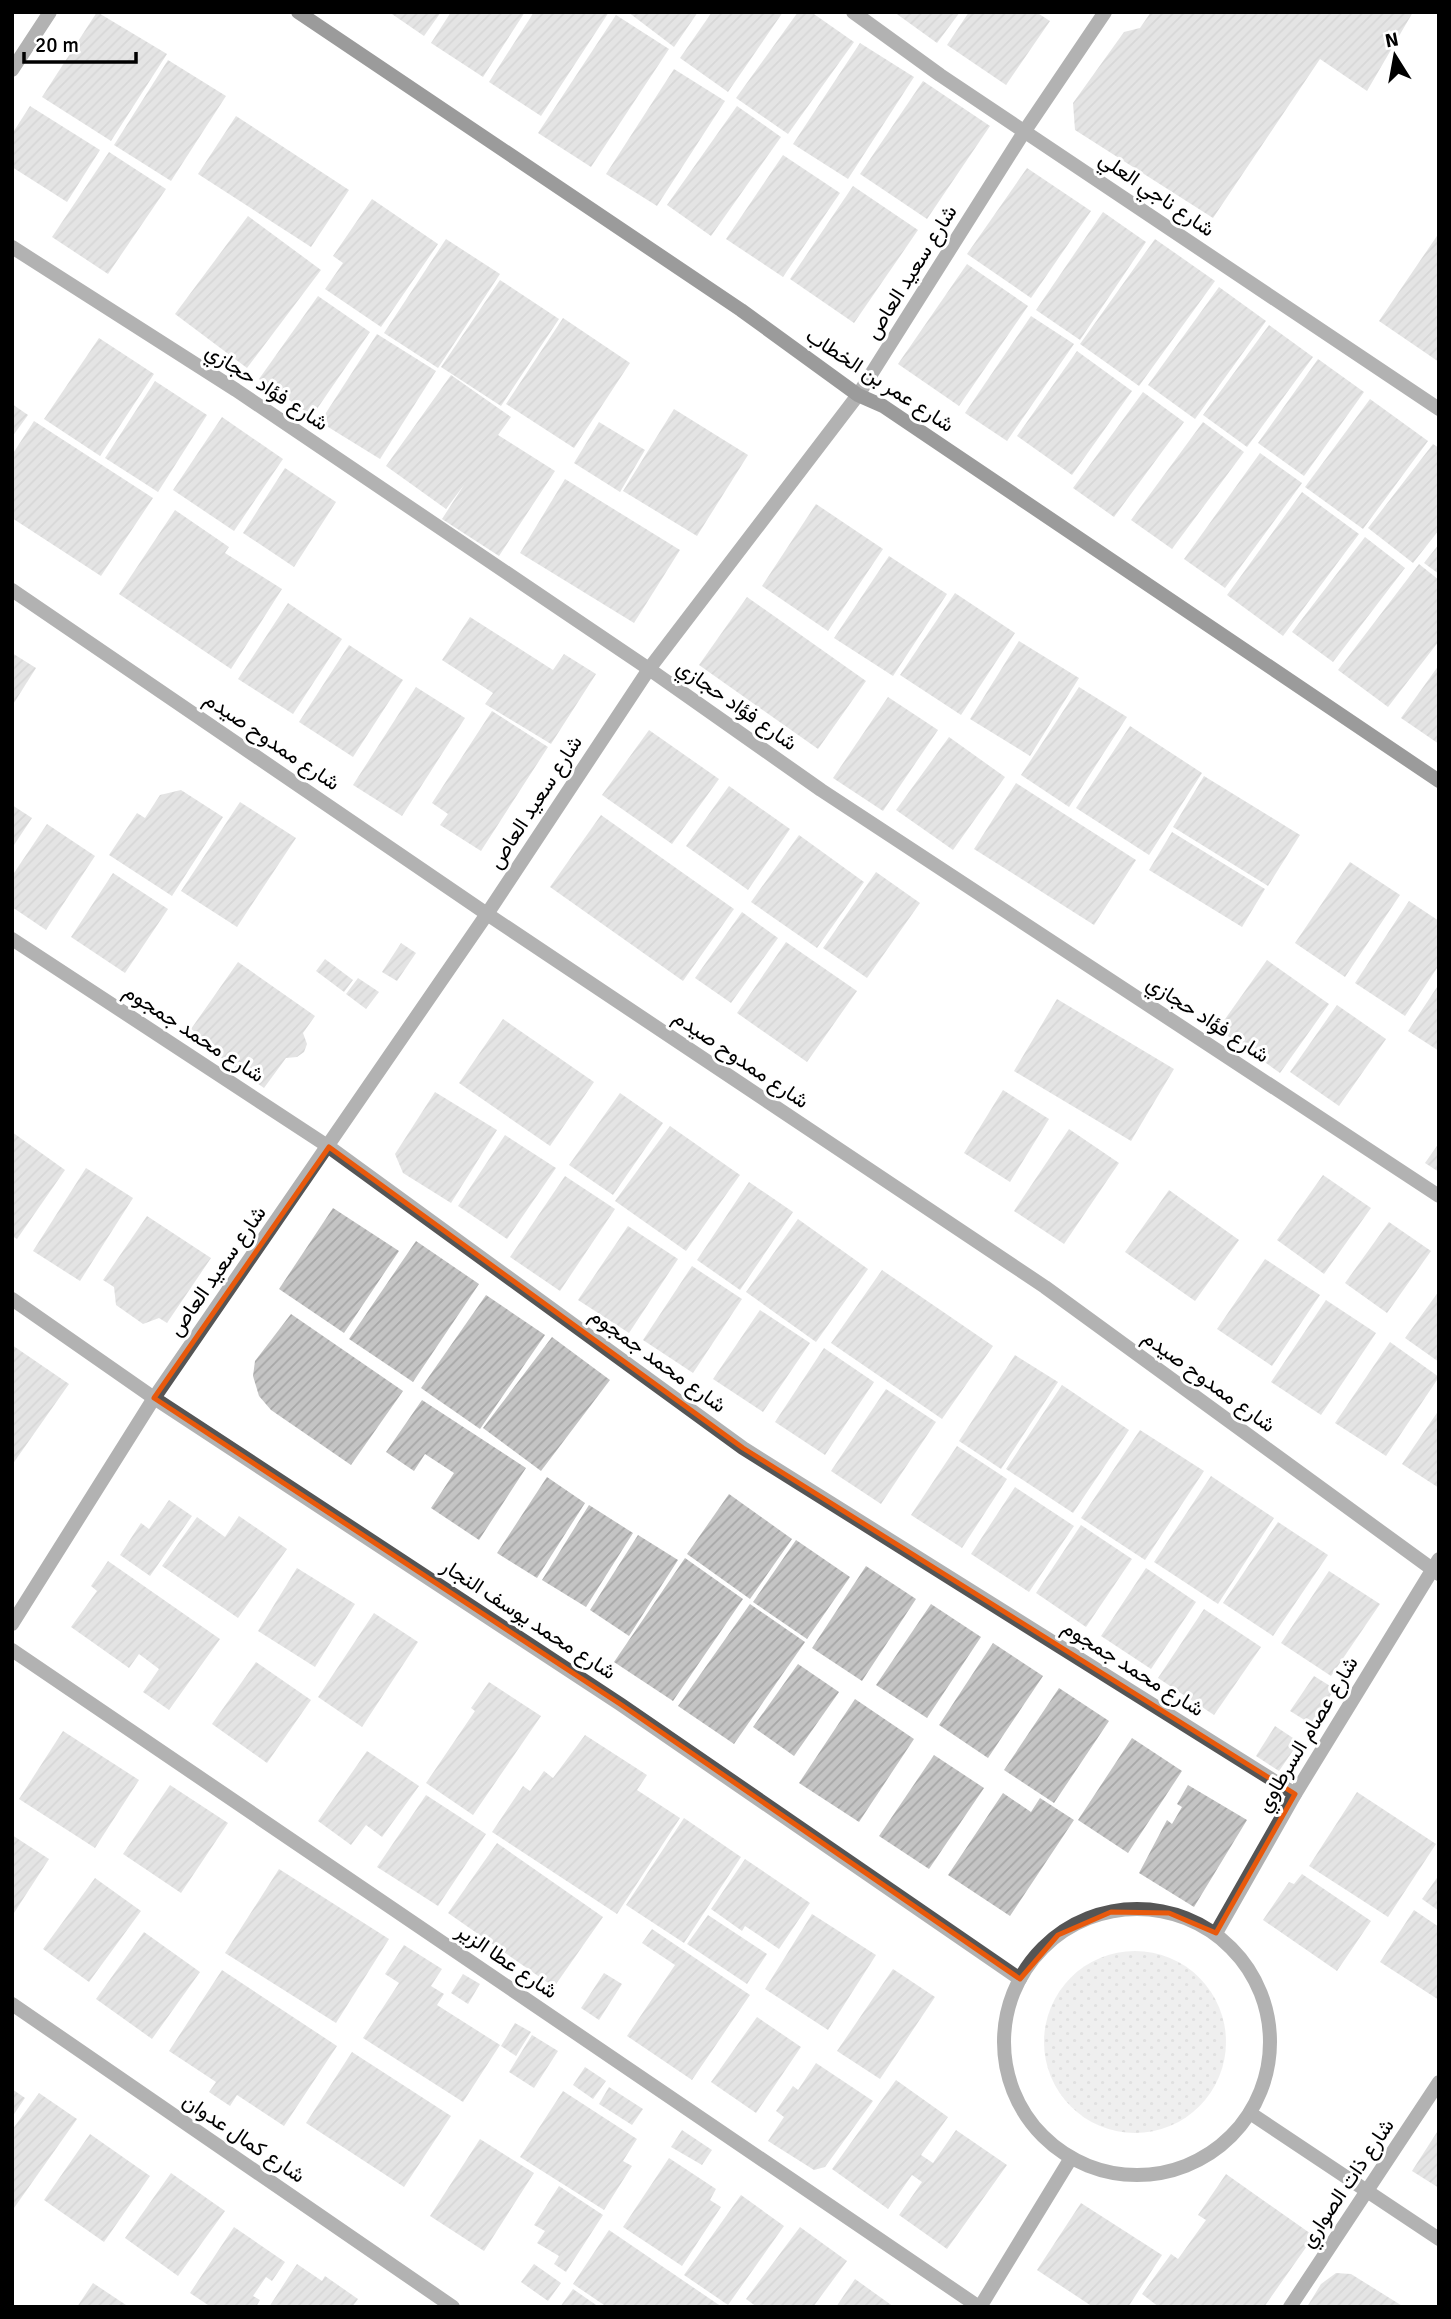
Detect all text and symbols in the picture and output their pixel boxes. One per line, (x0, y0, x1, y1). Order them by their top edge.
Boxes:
scale bar (24, 21, 136, 65)
north arrow (1360, 21, 1430, 91)
text: N (1383, 27, 1401, 53)
text: 20 m (35, 32, 79, 58)
street label: شارع ناجي العلي (1092, 146, 1220, 246)
street label: شارع سعيد العاص (859, 200, 964, 344)
street label: شارع عمر بن الخطاب (800, 322, 959, 439)
street label: شارع فؤاد حجازي (199, 338, 333, 440)
street label: شارع فؤاد حجازي (669, 654, 802, 759)
street label: شارع ممدوح صيدم (199, 686, 345, 797)
street label: شارع سعيد العاص (482, 731, 589, 874)
street label: شارع فؤاد حجازي (1140, 970, 1274, 1072)
street label: شارع محمد جمجوم (118, 978, 269, 1089)
street label: شارع ممدوح صيدم (668, 1004, 814, 1115)
street label: شارع سعيد العاص (162, 1201, 272, 1342)
street label: شارع محمد جمجوم (584, 1302, 731, 1419)
street label: شارع ممدوح صيدم (1137, 1324, 1281, 1439)
street label: شارع محمد يوسف النجار (435, 1552, 621, 1686)
street label: شارع محمد جمجوم (1057, 1614, 1209, 1723)
street label: شارع عصام السرطاوي (1250, 1651, 1367, 1819)
street label: شارع عطا الزير (450, 1917, 563, 2005)
street label: شارع كمال عدوان (177, 2087, 310, 2189)
street label: شارع ذات الصواري (1294, 2114, 1403, 2255)

